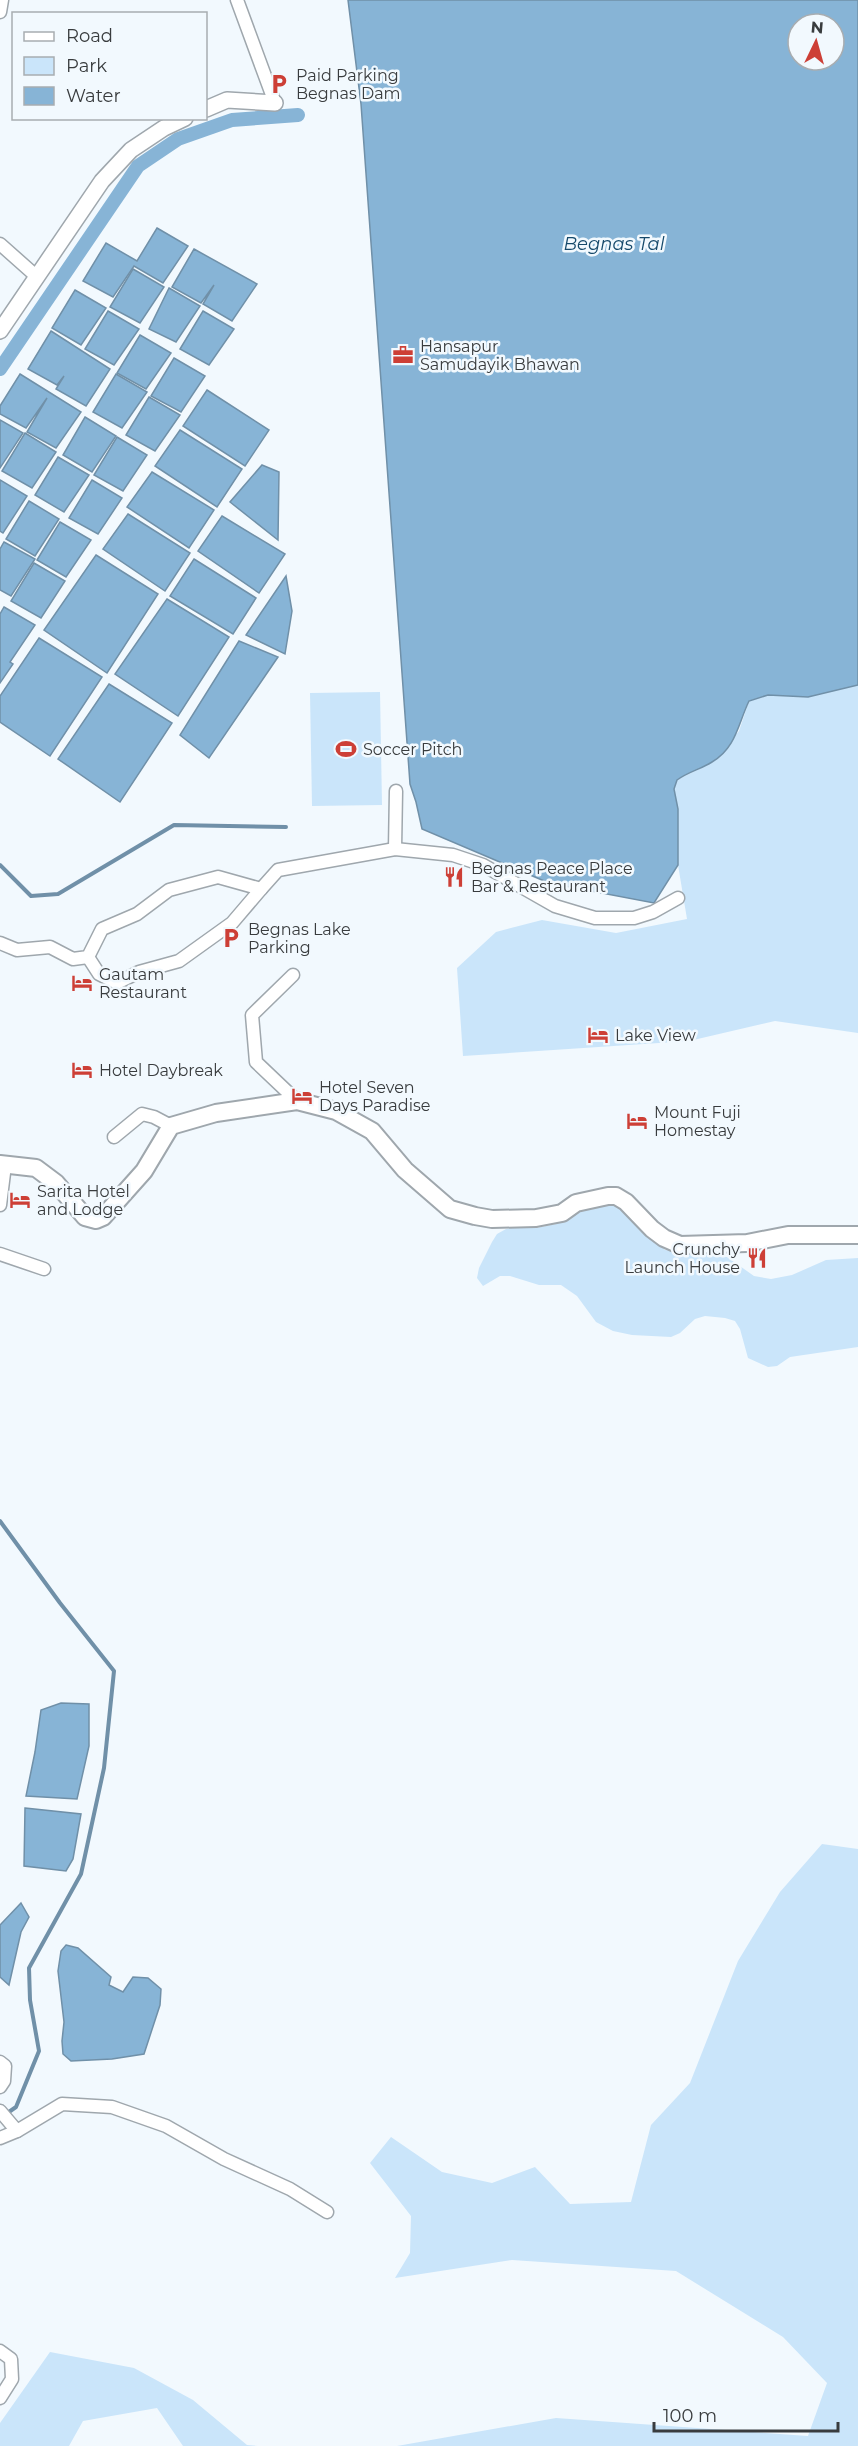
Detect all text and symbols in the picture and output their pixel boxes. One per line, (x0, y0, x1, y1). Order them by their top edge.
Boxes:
legend (12, 12, 207, 120)
north arrow (786, 12, 846, 72)
text: N (810, 18, 825, 38)
text: Road (66, 25, 113, 47)
text: Park (66, 55, 107, 77)
place label: Paid Parking Begnas Dam (296, 66, 401, 103)
parking icon: Paid Parking Begnas Dam (267, 72, 291, 96)
text: Water (66, 85, 121, 107)
water label: Begnas Tal (563, 233, 665, 255)
place label: Hansapur Samudayik Bhawan (420, 337, 580, 374)
office icon: Hansapur Samudayik Bhawan (391, 343, 415, 367)
sports icon: Soccer Pitch (334, 737, 358, 761)
place label: Soccer Pitch (363, 740, 462, 759)
place label: Begnas Peace Place Bar & Restaurant (471, 859, 633, 896)
restaurant icon: Begnas Peace Place Bar & Restaurant (442, 865, 466, 889)
place label: Begnas Lake Parking (248, 920, 351, 957)
parking icon: Begnas Lake Parking (219, 926, 243, 950)
place label: Gautam Restaurant (99, 965, 187, 1002)
hotel icon: Gautam Restaurant (70, 971, 94, 995)
hotel icon: Lake View (586, 1023, 610, 1047)
place label: Lake View (615, 1026, 696, 1045)
hotel icon: Hotel Daybreak (70, 1058, 94, 1082)
place label: Hotel Daybreak (99, 1061, 223, 1080)
place label: Hotel Seven Days Paradise (319, 1078, 430, 1115)
hotel icon: Hotel Seven Days Paradise (290, 1084, 314, 1108)
place label: Mount Fuji Homestay (654, 1103, 741, 1140)
hotel icon: Mount Fuji Homestay (625, 1109, 649, 1133)
place label: Sarita Hotel and Lodge (37, 1182, 130, 1219)
hotel icon: Sarita Hotel and Lodge (8, 1188, 32, 1212)
place label: Crunchy Launch House (624, 1240, 740, 1277)
restaurant icon: Crunchy Launch House (745, 1246, 769, 1270)
scale bar (654, 2395, 838, 2433)
text: 100 m (663, 2405, 717, 2427)

